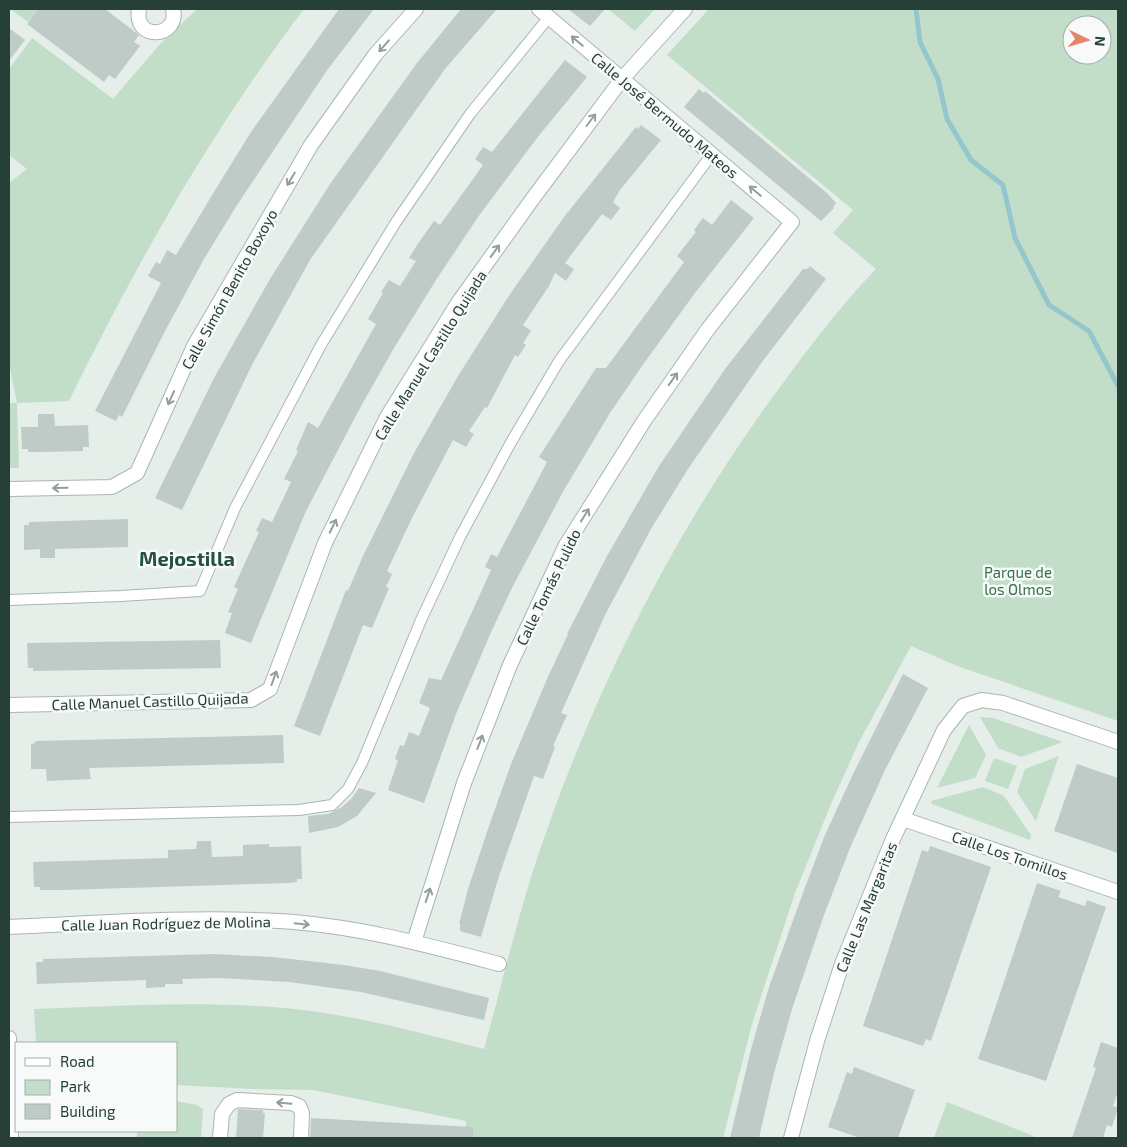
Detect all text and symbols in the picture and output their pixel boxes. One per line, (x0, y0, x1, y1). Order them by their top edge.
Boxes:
north arrow (1062, 15, 1112, 65)
text: N (1092, 35, 1109, 47)
one-way arrow (571, 36, 584, 47)
one-way arrow (378, 39, 389, 52)
street label: Calle José Bermudo Mateos (588, 48, 742, 182)
one-way arrow (586, 114, 597, 127)
one-way arrow (286, 171, 296, 185)
one-way arrow (749, 185, 762, 196)
street label: Calle Simón Benito Boxoyo (177, 206, 281, 372)
one-way arrow (490, 245, 500, 259)
street label: Calle Manuel Castillo Quijada (370, 267, 491, 444)
one-way arrow (668, 372, 678, 386)
one-way arrow (166, 390, 175, 405)
one-way arrow (53, 483, 69, 493)
one-way arrow (579, 508, 590, 522)
one-way arrow (329, 519, 338, 534)
street label: Calle Tomás Pulido (512, 526, 584, 648)
district label: Mejostilla (139, 546, 235, 570)
park label: Parque de los Olmos (984, 563, 1052, 598)
one-way arrow (270, 671, 279, 686)
street label: Calle Manuel Castillo Quijada (51, 689, 249, 714)
one-way arrow (476, 734, 485, 750)
street label: Calle Los Tomillos (950, 827, 1070, 883)
street label: Calle Las Margaritas (832, 839, 900, 975)
one-way arrow (424, 888, 433, 904)
street label: Calle Juan Rodríguez de Molina (61, 912, 271, 934)
one-way arrow (294, 919, 310, 928)
legend (15, 1042, 178, 1132)
text: Road (60, 1052, 95, 1070)
text: Park (60, 1077, 91, 1095)
one-way arrow (276, 1098, 292, 1107)
text: Building (60, 1102, 116, 1120)

